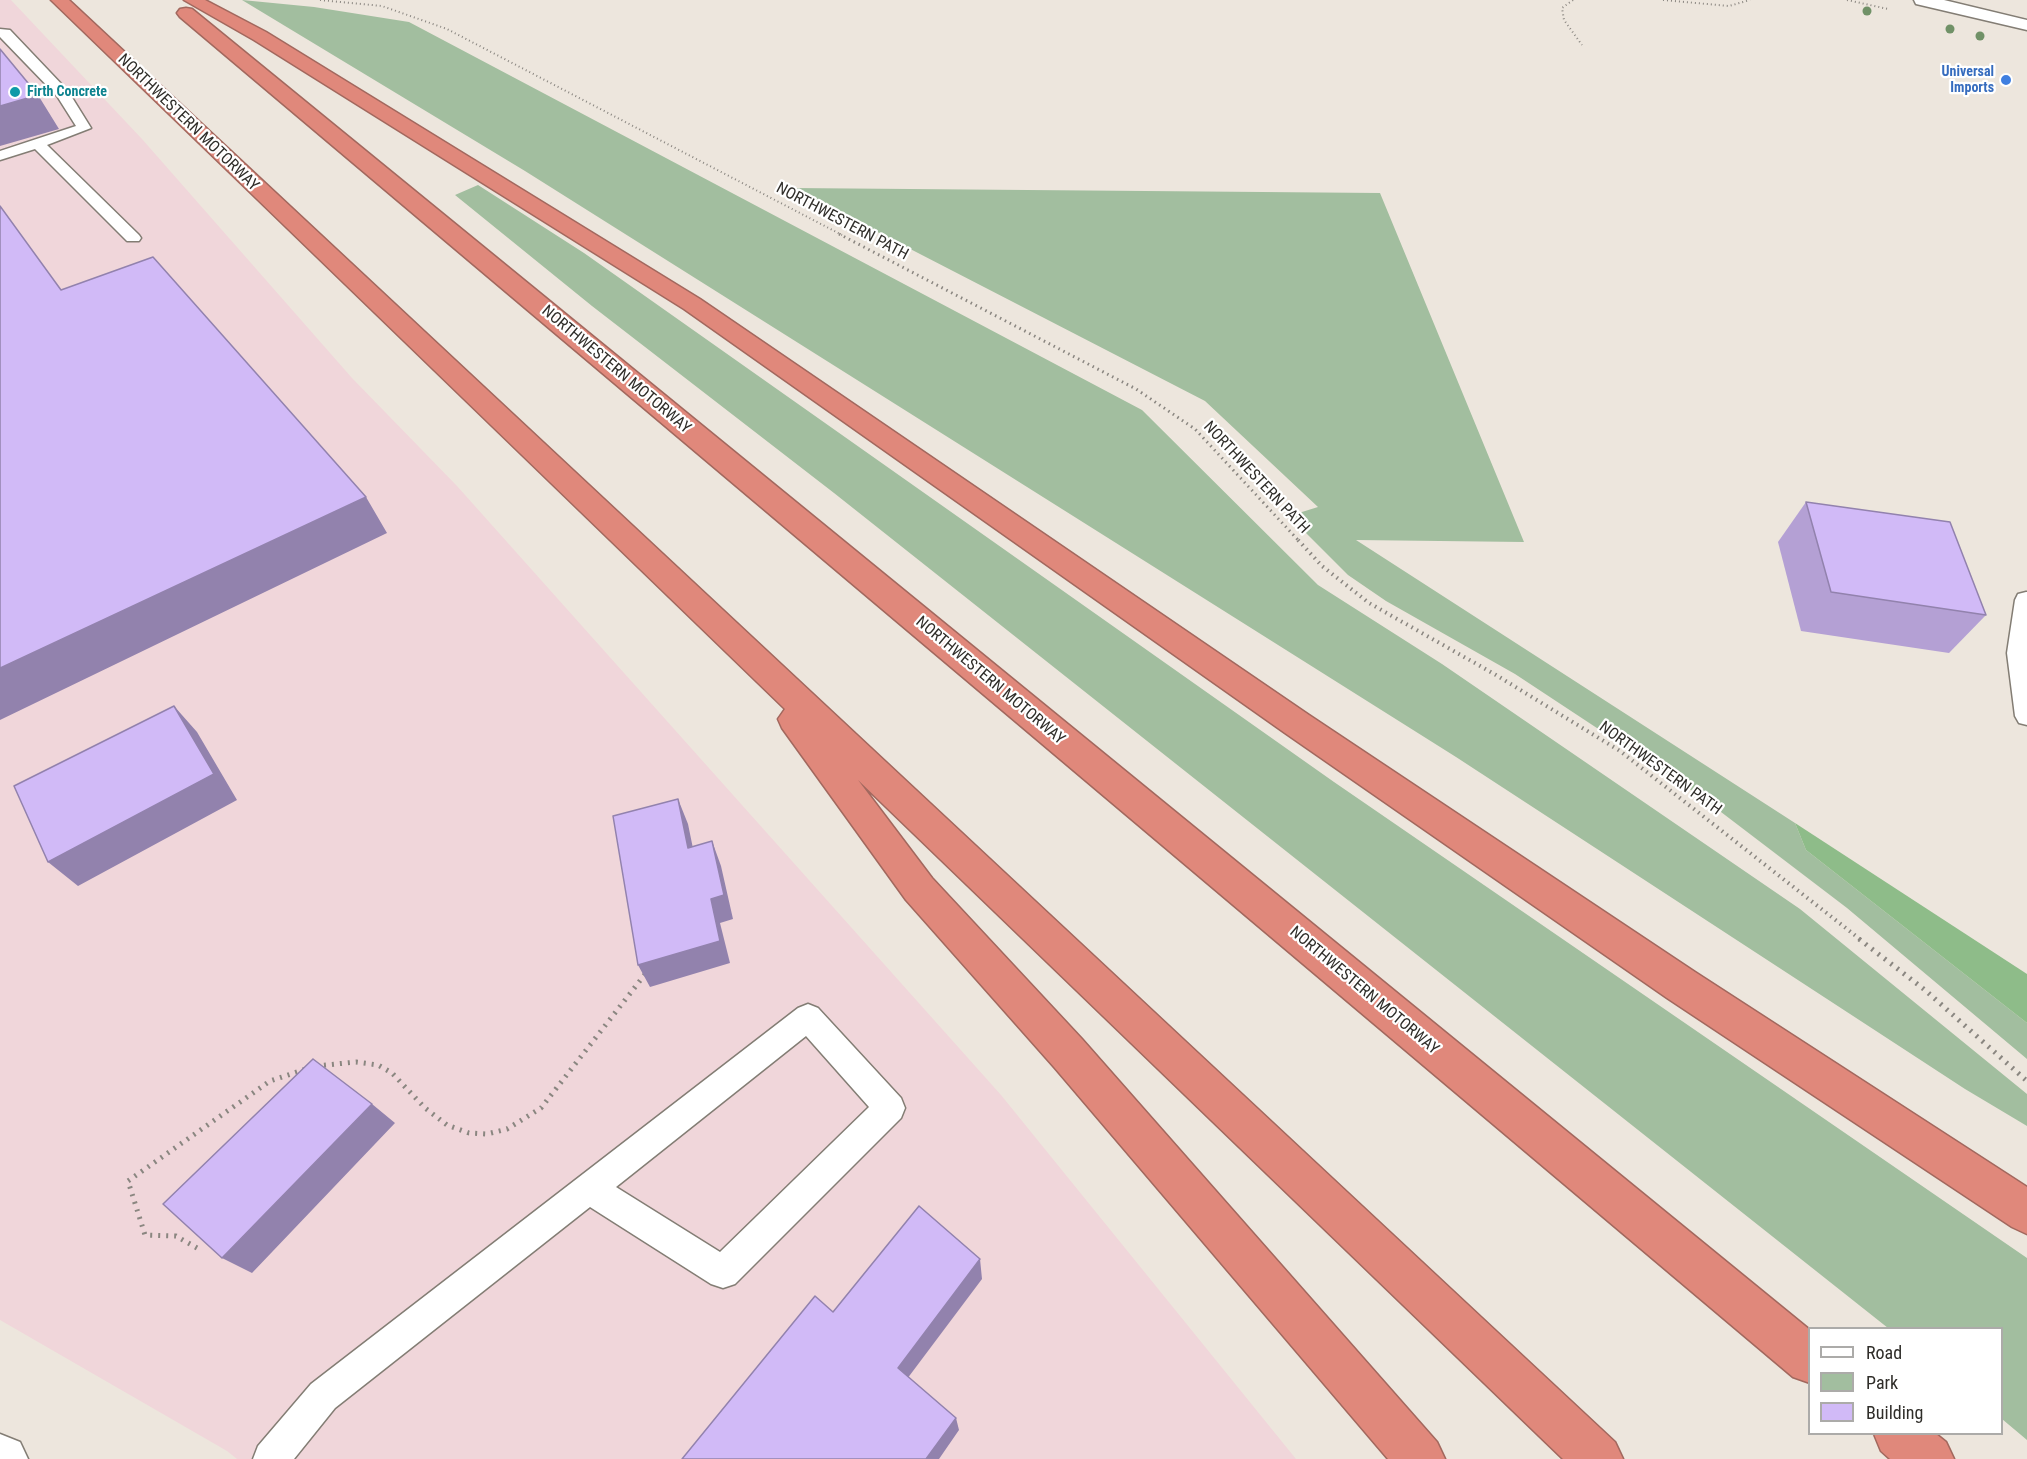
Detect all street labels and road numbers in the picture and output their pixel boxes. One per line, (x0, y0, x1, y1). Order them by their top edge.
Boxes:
street label: NORTHWESTERN MOTORWAY (113, 50, 263, 196)
street label: NORTHWESTERN PATH (773, 179, 911, 265)
street label: NORTHWESTERN MOTORWAY (537, 302, 695, 438)
street label: NORTHWESTERN PATH (1199, 418, 1313, 538)
street label: NORTHWESTERN MOTORWAY (911, 613, 1069, 749)
street label: NORTHWESTERN PATH (1595, 718, 1725, 820)
street label: NORTHWESTERN MOTORWAY (1285, 923, 1443, 1059)

